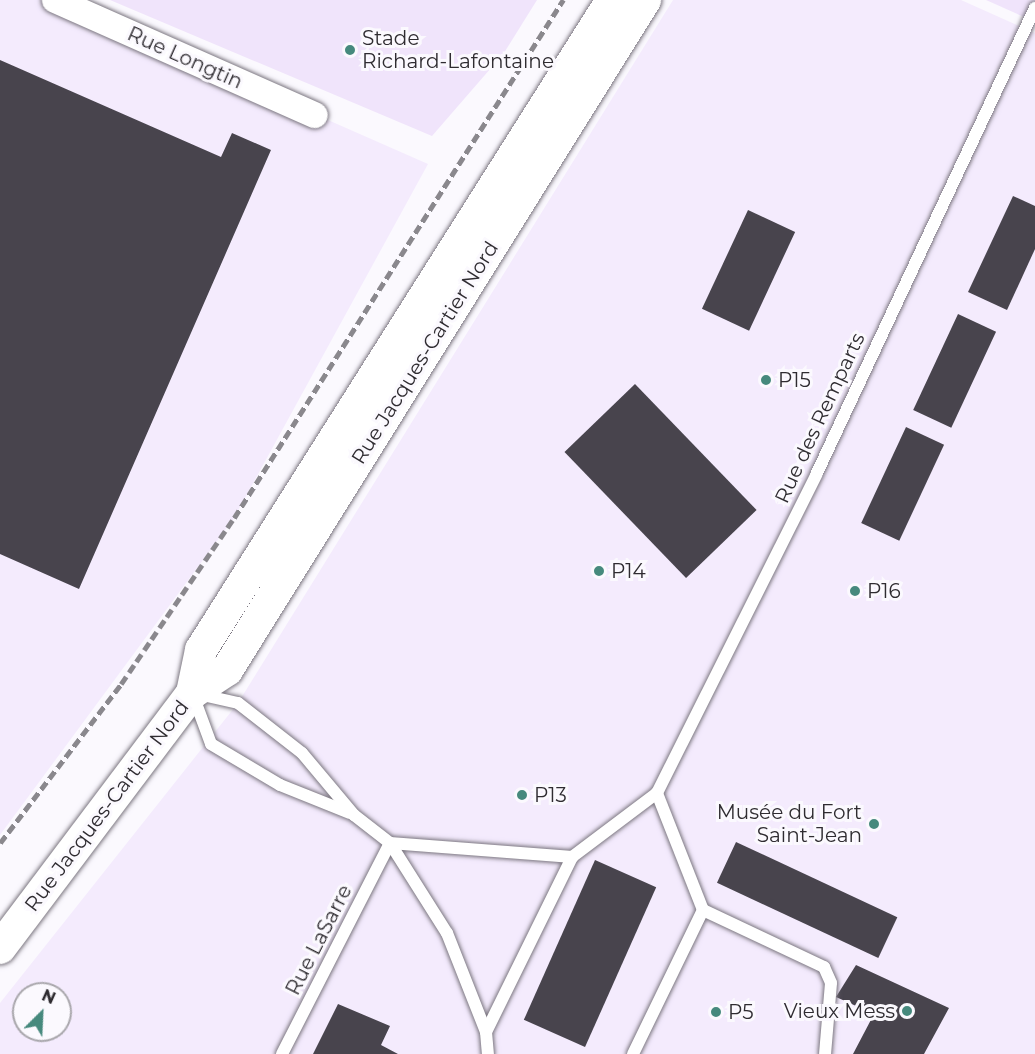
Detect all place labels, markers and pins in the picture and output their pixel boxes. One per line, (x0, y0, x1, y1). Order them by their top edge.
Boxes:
place label: Stade Richard-Lafontaine (362, 27, 554, 74)
marker: Stade Richard-Lafontaine (343, 43, 357, 57)
place label: P15 (778, 368, 811, 392)
marker: P15 (759, 373, 773, 387)
place label: P14 (611, 559, 646, 583)
marker: P14 (592, 564, 606, 578)
place label: P16 (867, 579, 901, 603)
marker: P16 (848, 584, 862, 598)
place label: P13 (534, 783, 567, 807)
marker: P13 (515, 788, 529, 802)
place label: Musée du Fort Saint-Jean (717, 801, 862, 848)
marker: Musée du Fort Saint-Jean (867, 817, 881, 831)
place label: Vieux Mess (784, 999, 895, 1023)
place label: P5 (728, 1000, 753, 1024)
marker: Vieux Mess (900, 1004, 914, 1018)
marker: P5 (709, 1005, 723, 1019)

